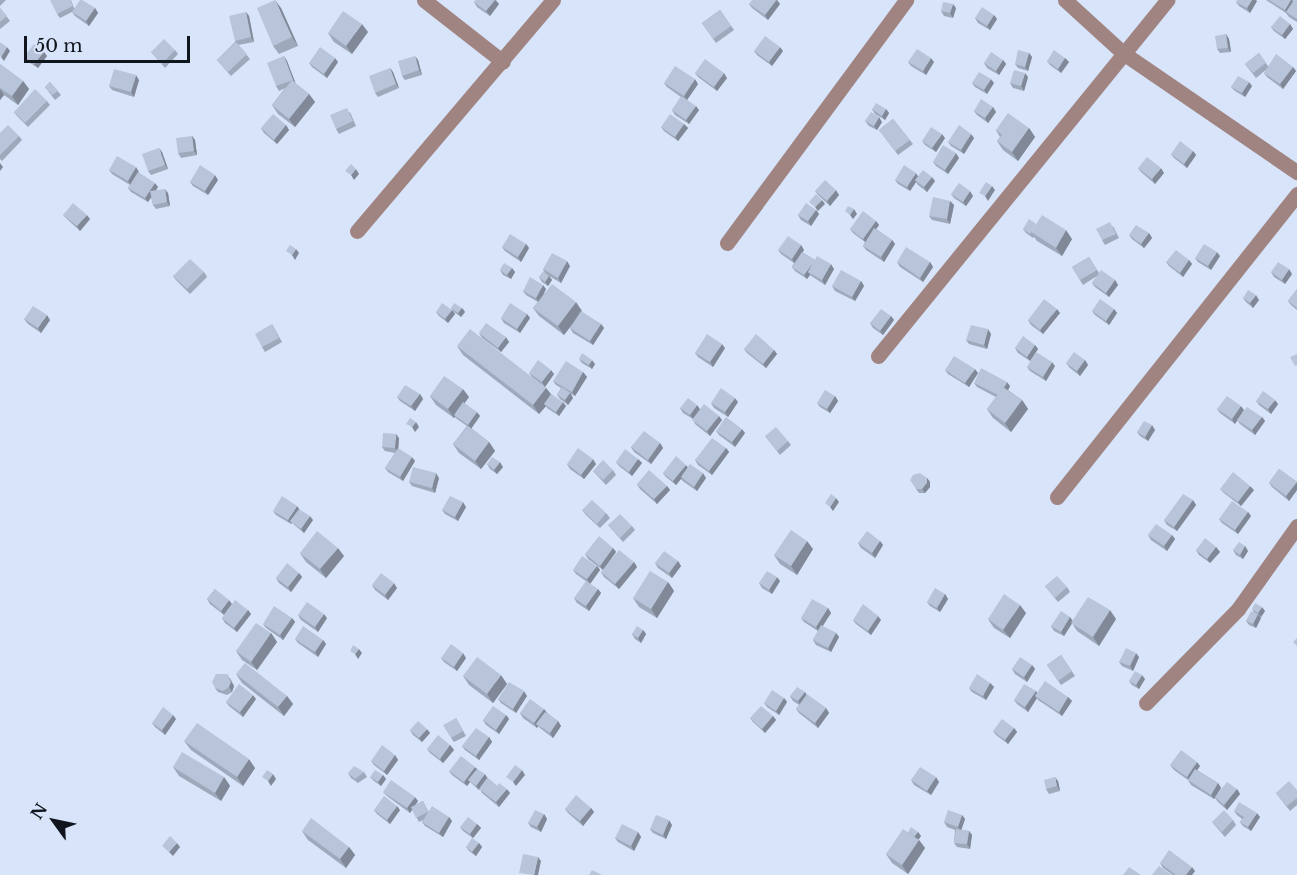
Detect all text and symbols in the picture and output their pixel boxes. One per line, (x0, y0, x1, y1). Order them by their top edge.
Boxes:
scale bar (27, 24, 194, 62)
text: 50 m (35, 35, 83, 57)
north arrow (24, 791, 84, 851)
text: N (26, 799, 51, 823)

